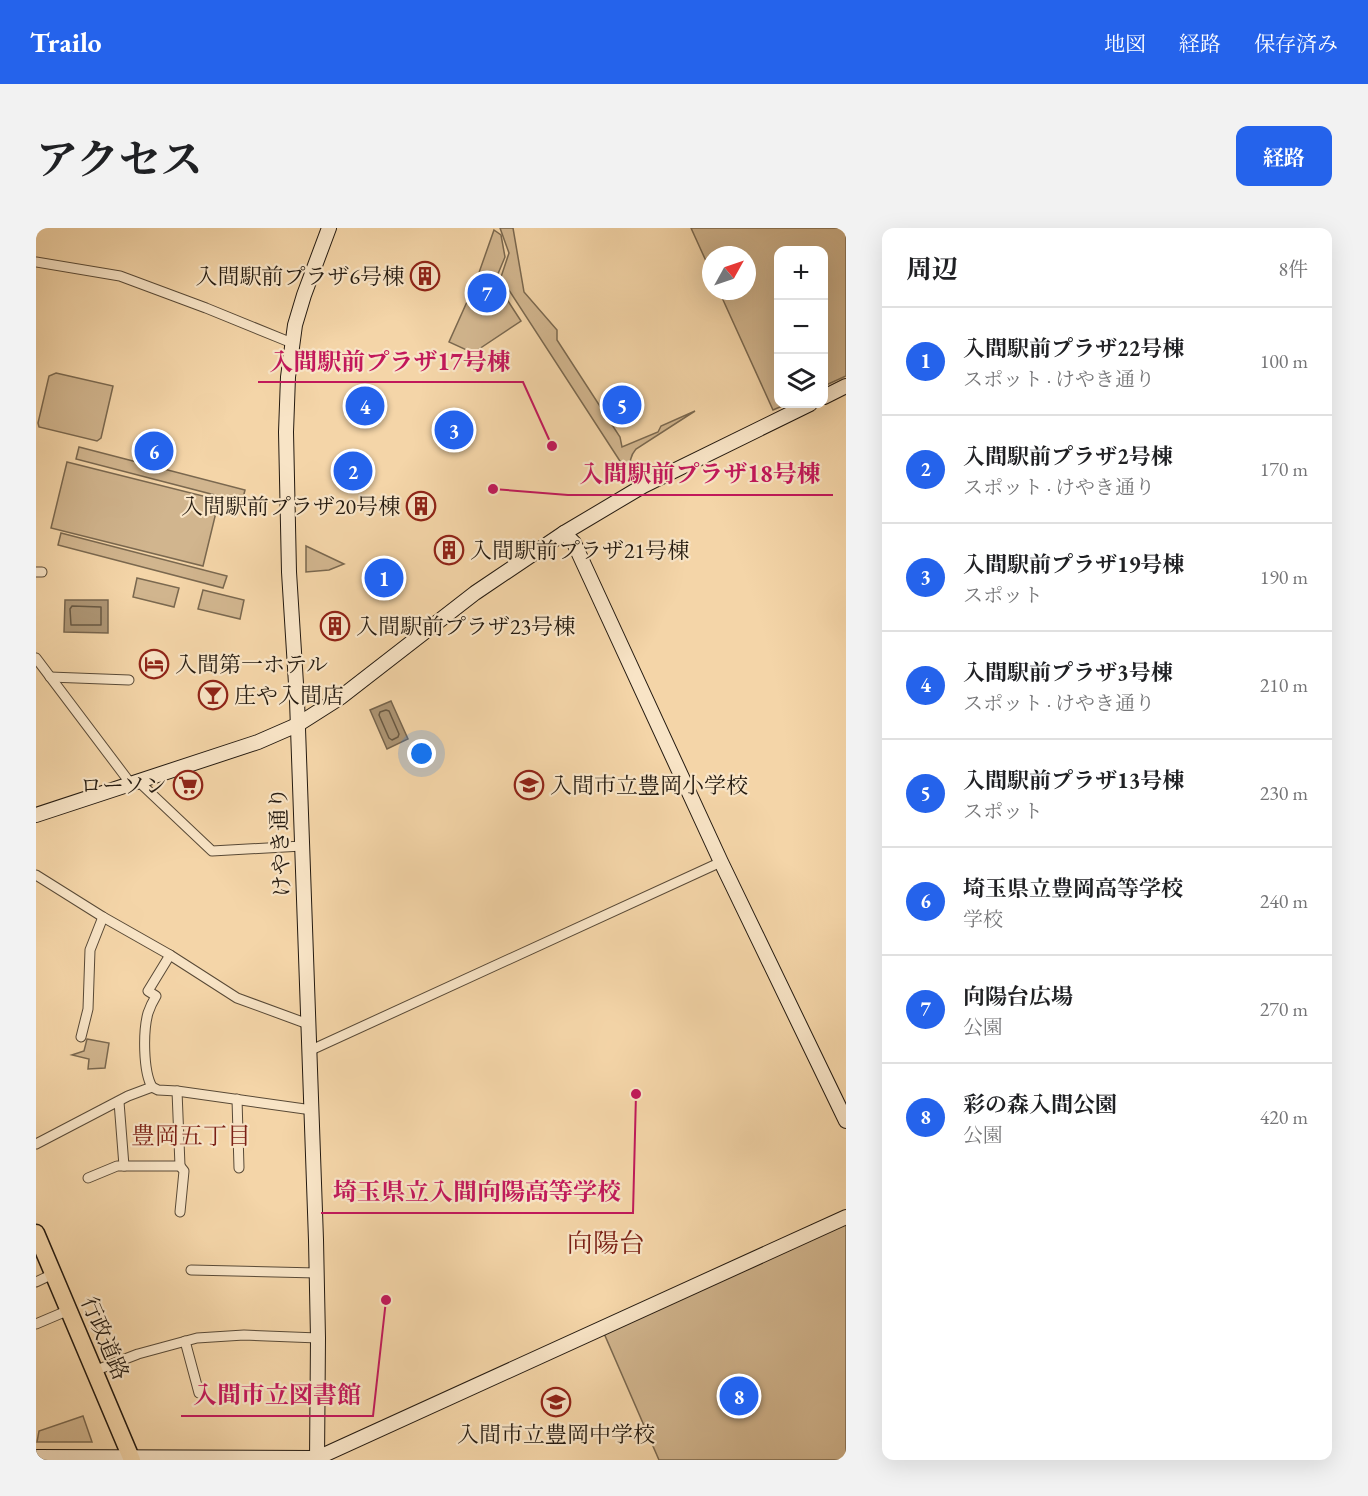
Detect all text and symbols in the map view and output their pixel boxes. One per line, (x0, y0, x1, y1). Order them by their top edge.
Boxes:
text: Trailo (30, 24, 102, 60)
text: 地図 (1104, 30, 1146, 57)
text: 経路 (1179, 30, 1221, 57)
text: 保存済み (1254, 30, 1338, 57)
button: 経路 (1236, 126, 1332, 186)
text: アクセス (36, 132, 203, 187)
north arrow (702, 246, 756, 300)
map controls (774, 246, 828, 408)
button: + (774, 246, 828, 300)
text: 周辺 (906, 252, 958, 286)
text: 8件 (1278, 256, 1308, 282)
building icon: 入間駅前プラザ6号棟 (409, 260, 441, 292)
place label: 入間駅前プラザ6号棟 (195, 262, 404, 291)
pin: 7 (468, 270, 506, 316)
button: − (774, 300, 828, 354)
text: 入間駅前プラザ22号棟 (963, 334, 1184, 363)
callout: 入間駅前プラザ17号棟 (258, 340, 523, 382)
text: 入間駅前プラザ17号棟 (269, 346, 511, 377)
text: 1 (920, 348, 931, 374)
text: 100 m (1260, 348, 1308, 374)
button: layers (774, 354, 828, 408)
text: スポット · けやき通り (963, 366, 1155, 392)
pin: 5 (602, 382, 642, 428)
pin: 4 (346, 384, 384, 429)
pin: 3 (434, 408, 474, 452)
pin: 6 (134, 428, 174, 474)
text: 入間駅前プラザ2号棟 (963, 442, 1173, 471)
pin: 2 (334, 448, 372, 494)
callout: 入間駅前プラザ18号棟 (568, 453, 833, 495)
text: 2 (920, 456, 931, 482)
text: 170 m (1260, 456, 1308, 482)
text: 入間駅前プラザ18号棟 (579, 458, 821, 489)
text: スポット · けやき通り (963, 474, 1155, 500)
building icon: 入間駅前プラザ20号棟 (405, 490, 437, 522)
place label: 入間駅前プラザ20号棟 (181, 492, 400, 521)
building icon: 入間駅前プラザ21号棟 (433, 534, 465, 566)
place label: 入間駅前プラザ21号棟 (470, 536, 689, 565)
text: 入間駅前プラザ19号棟 (963, 550, 1184, 579)
pin: 1 (364, 556, 404, 600)
text: 3 (920, 564, 931, 590)
text: 190 m (1260, 564, 1308, 590)
text: スポット (963, 582, 1043, 608)
building icon: 入間駅前プラザ23号棟 (319, 610, 351, 642)
place label: 入間駅前プラザ23号棟 (356, 612, 575, 641)
hotel icon: 入間第一ホテル (138, 648, 170, 680)
place label: 入間第一ホテル (175, 650, 328, 679)
text: 入間駅前プラザ3号棟 (963, 658, 1173, 687)
text: 4 (920, 672, 931, 698)
text: 210 m (1260, 672, 1308, 698)
bar icon: 庄や入間店 (197, 679, 229, 711)
place label: 庄や入間店 (234, 681, 344, 710)
text: スポット · けやき通り (963, 690, 1155, 716)
your location (407, 739, 436, 768)
text: 入間駅前プラザ13号棟 (963, 766, 1184, 795)
supermarket icon: ローソン (172, 769, 204, 801)
school or university icon: 入間市立豊岡小学校 (513, 769, 545, 801)
place label: ローソン (80, 771, 167, 800)
place label: 入間市立豊岡小学校 (550, 771, 748, 800)
text: 5 (920, 780, 931, 806)
text: 230 m (1260, 780, 1308, 806)
street label: けやき通り (264, 787, 296, 897)
text: スポット (963, 798, 1043, 824)
text: 埼玉県立豊岡高等学校 (963, 874, 1183, 903)
text: 6 (920, 888, 931, 914)
text: 240 m (1260, 888, 1308, 914)
text: 学校 (963, 906, 1003, 932)
text: 向陽台広場 (963, 982, 1073, 1011)
text: 7 (920, 996, 931, 1022)
text: 270 m (1260, 996, 1308, 1022)
text: 公園 (963, 1014, 1003, 1040)
text: 彩の森入間公園 (963, 1090, 1117, 1119)
text: 8 (920, 1104, 931, 1130)
text: 420 m (1260, 1104, 1308, 1130)
district label: 豊岡五丁目 (131, 1120, 251, 1151)
text: 公園 (963, 1122, 1003, 1148)
callout: 埼玉県立入間向陽高等学校 (321, 1171, 633, 1213)
text: 埼玉県立入間向陽高等学校 (333, 1176, 621, 1207)
district label: 向陽台 (567, 1226, 645, 1260)
street label: 行政道路 (74, 1292, 136, 1384)
callout: 入間市立図書館 (181, 1374, 373, 1416)
pin: 8 (720, 1374, 758, 1418)
text: 入間市立図書館 (193, 1379, 361, 1410)
school or university icon: 入間市立豊岡中学校 (540, 1386, 572, 1418)
place label: 入間市立豊岡中学校 (457, 1420, 655, 1449)

